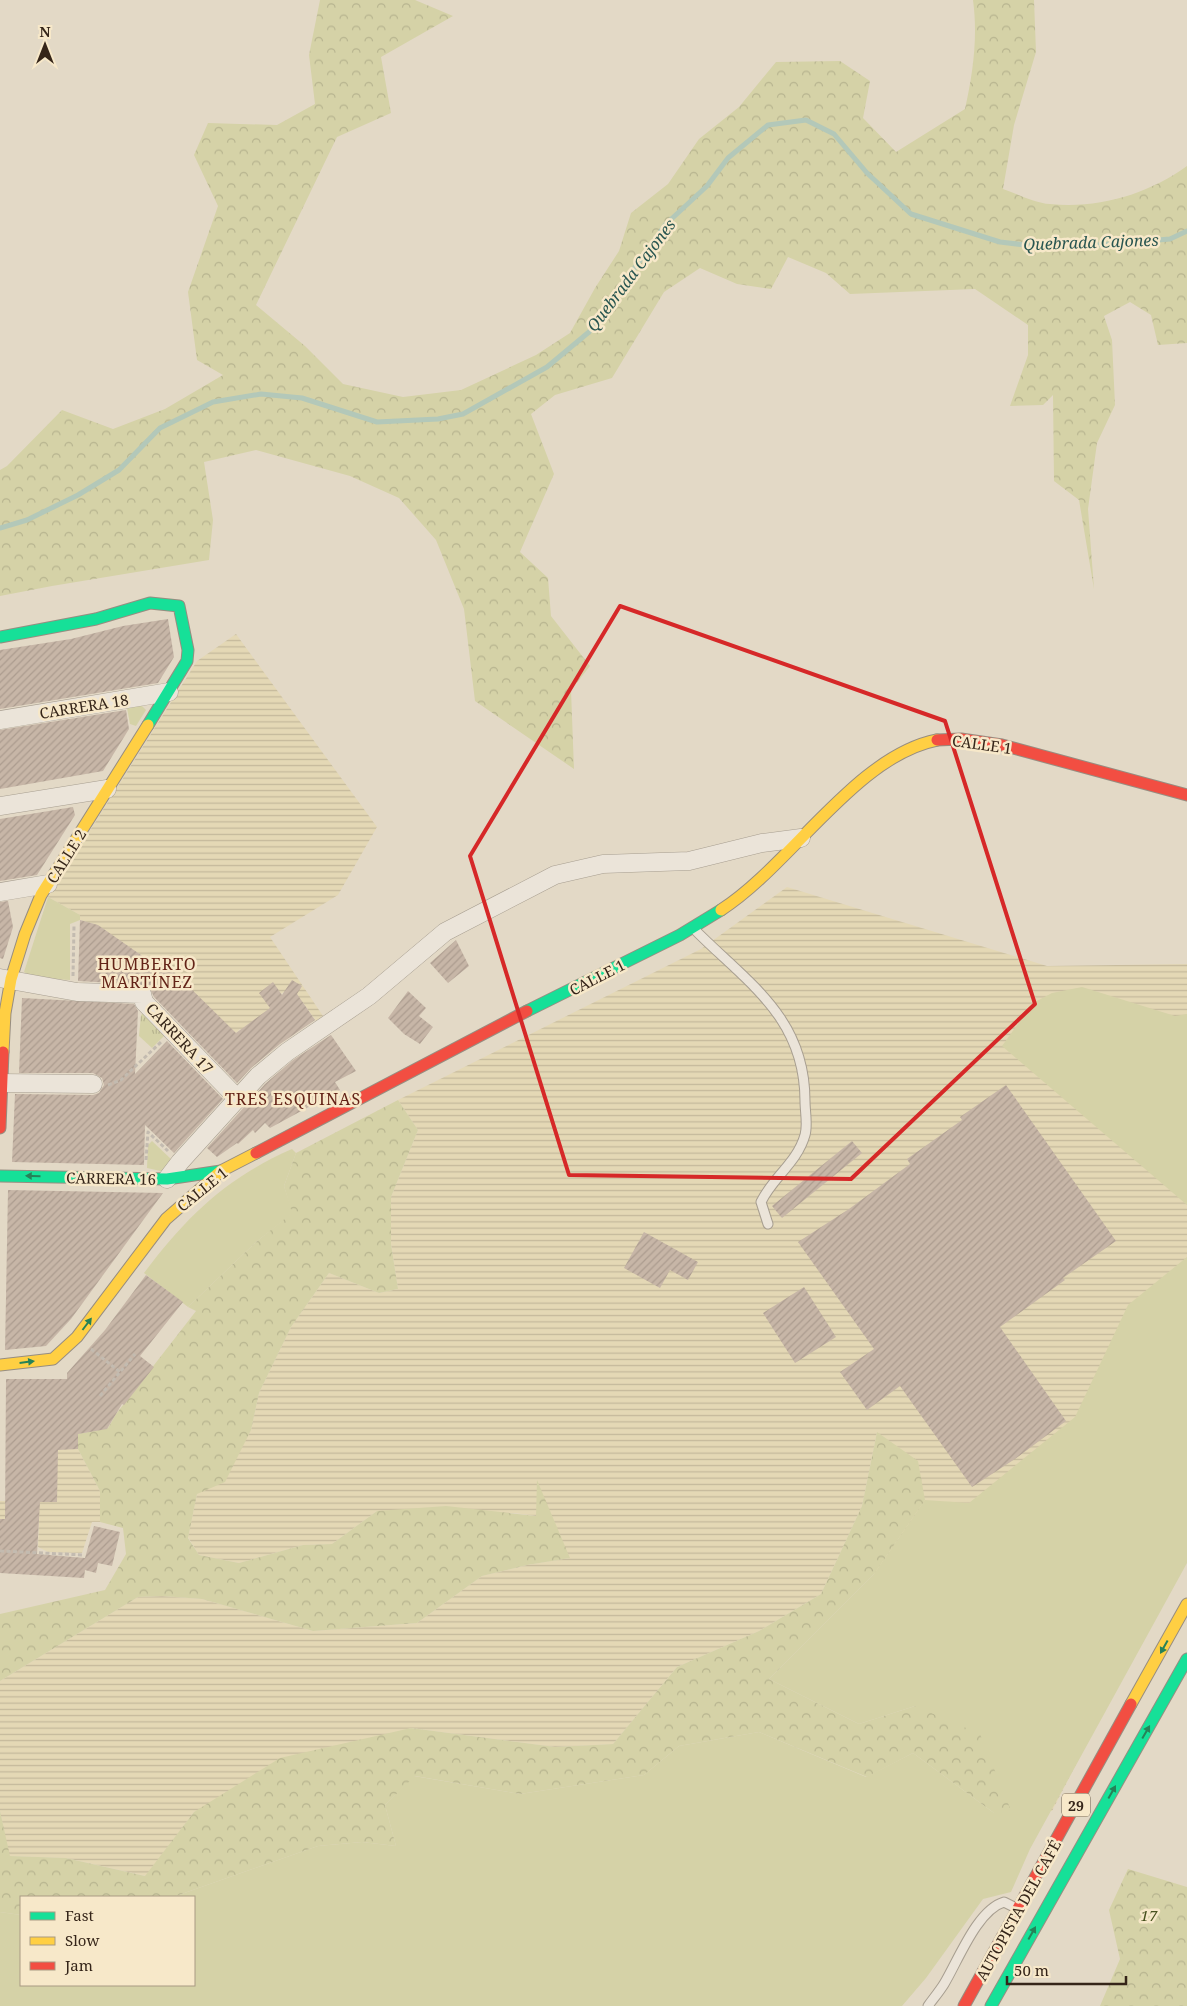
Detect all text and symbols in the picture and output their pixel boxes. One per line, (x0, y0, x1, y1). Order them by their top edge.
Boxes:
north arrow (20, 20, 70, 70)
text: N (39, 22, 51, 41)
water label: Quebrada Cajones (581, 214, 681, 336)
water label: Quebrada Cajones (1023, 229, 1159, 255)
street label: CARRERA 18 (38, 689, 130, 723)
street label: CALLE 1 (951, 730, 1013, 758)
street label: CALLE 2 (42, 825, 90, 887)
district label: HUMBERTO MARTÍNEZ (97, 953, 197, 993)
street label: CALLE 1 (566, 954, 628, 1000)
street label: CARRERA 17 (142, 998, 218, 1078)
district label: TRES ESQUINAS (225, 1088, 361, 1110)
street label: CALLE 1 (172, 1162, 232, 1216)
street label: CARRERA 16 (66, 1167, 156, 1189)
one-way arrow (25, 1172, 41, 1180)
one-way arrow (82, 1318, 93, 1331)
one-way arrow (19, 1358, 35, 1366)
one-way arrow (1159, 1640, 1168, 1653)
one-way arrow (1141, 1725, 1150, 1739)
one-way arrow (1107, 1785, 1116, 1798)
road number: 29 (1062, 1794, 1090, 1816)
street label: AUTOPISTA DEL CAFÉ (971, 1836, 1065, 1984)
legend (20, 1896, 195, 1986)
text: Fast (65, 1905, 94, 1925)
park label: 17 (1141, 1905, 1158, 1925)
one-way arrow (1027, 1926, 1036, 1940)
text: Slow (65, 1930, 99, 1950)
scale bar (1007, 1954, 1126, 1986)
text: Jam (64, 1955, 93, 1975)
text: 50 m (1014, 1960, 1049, 1980)

